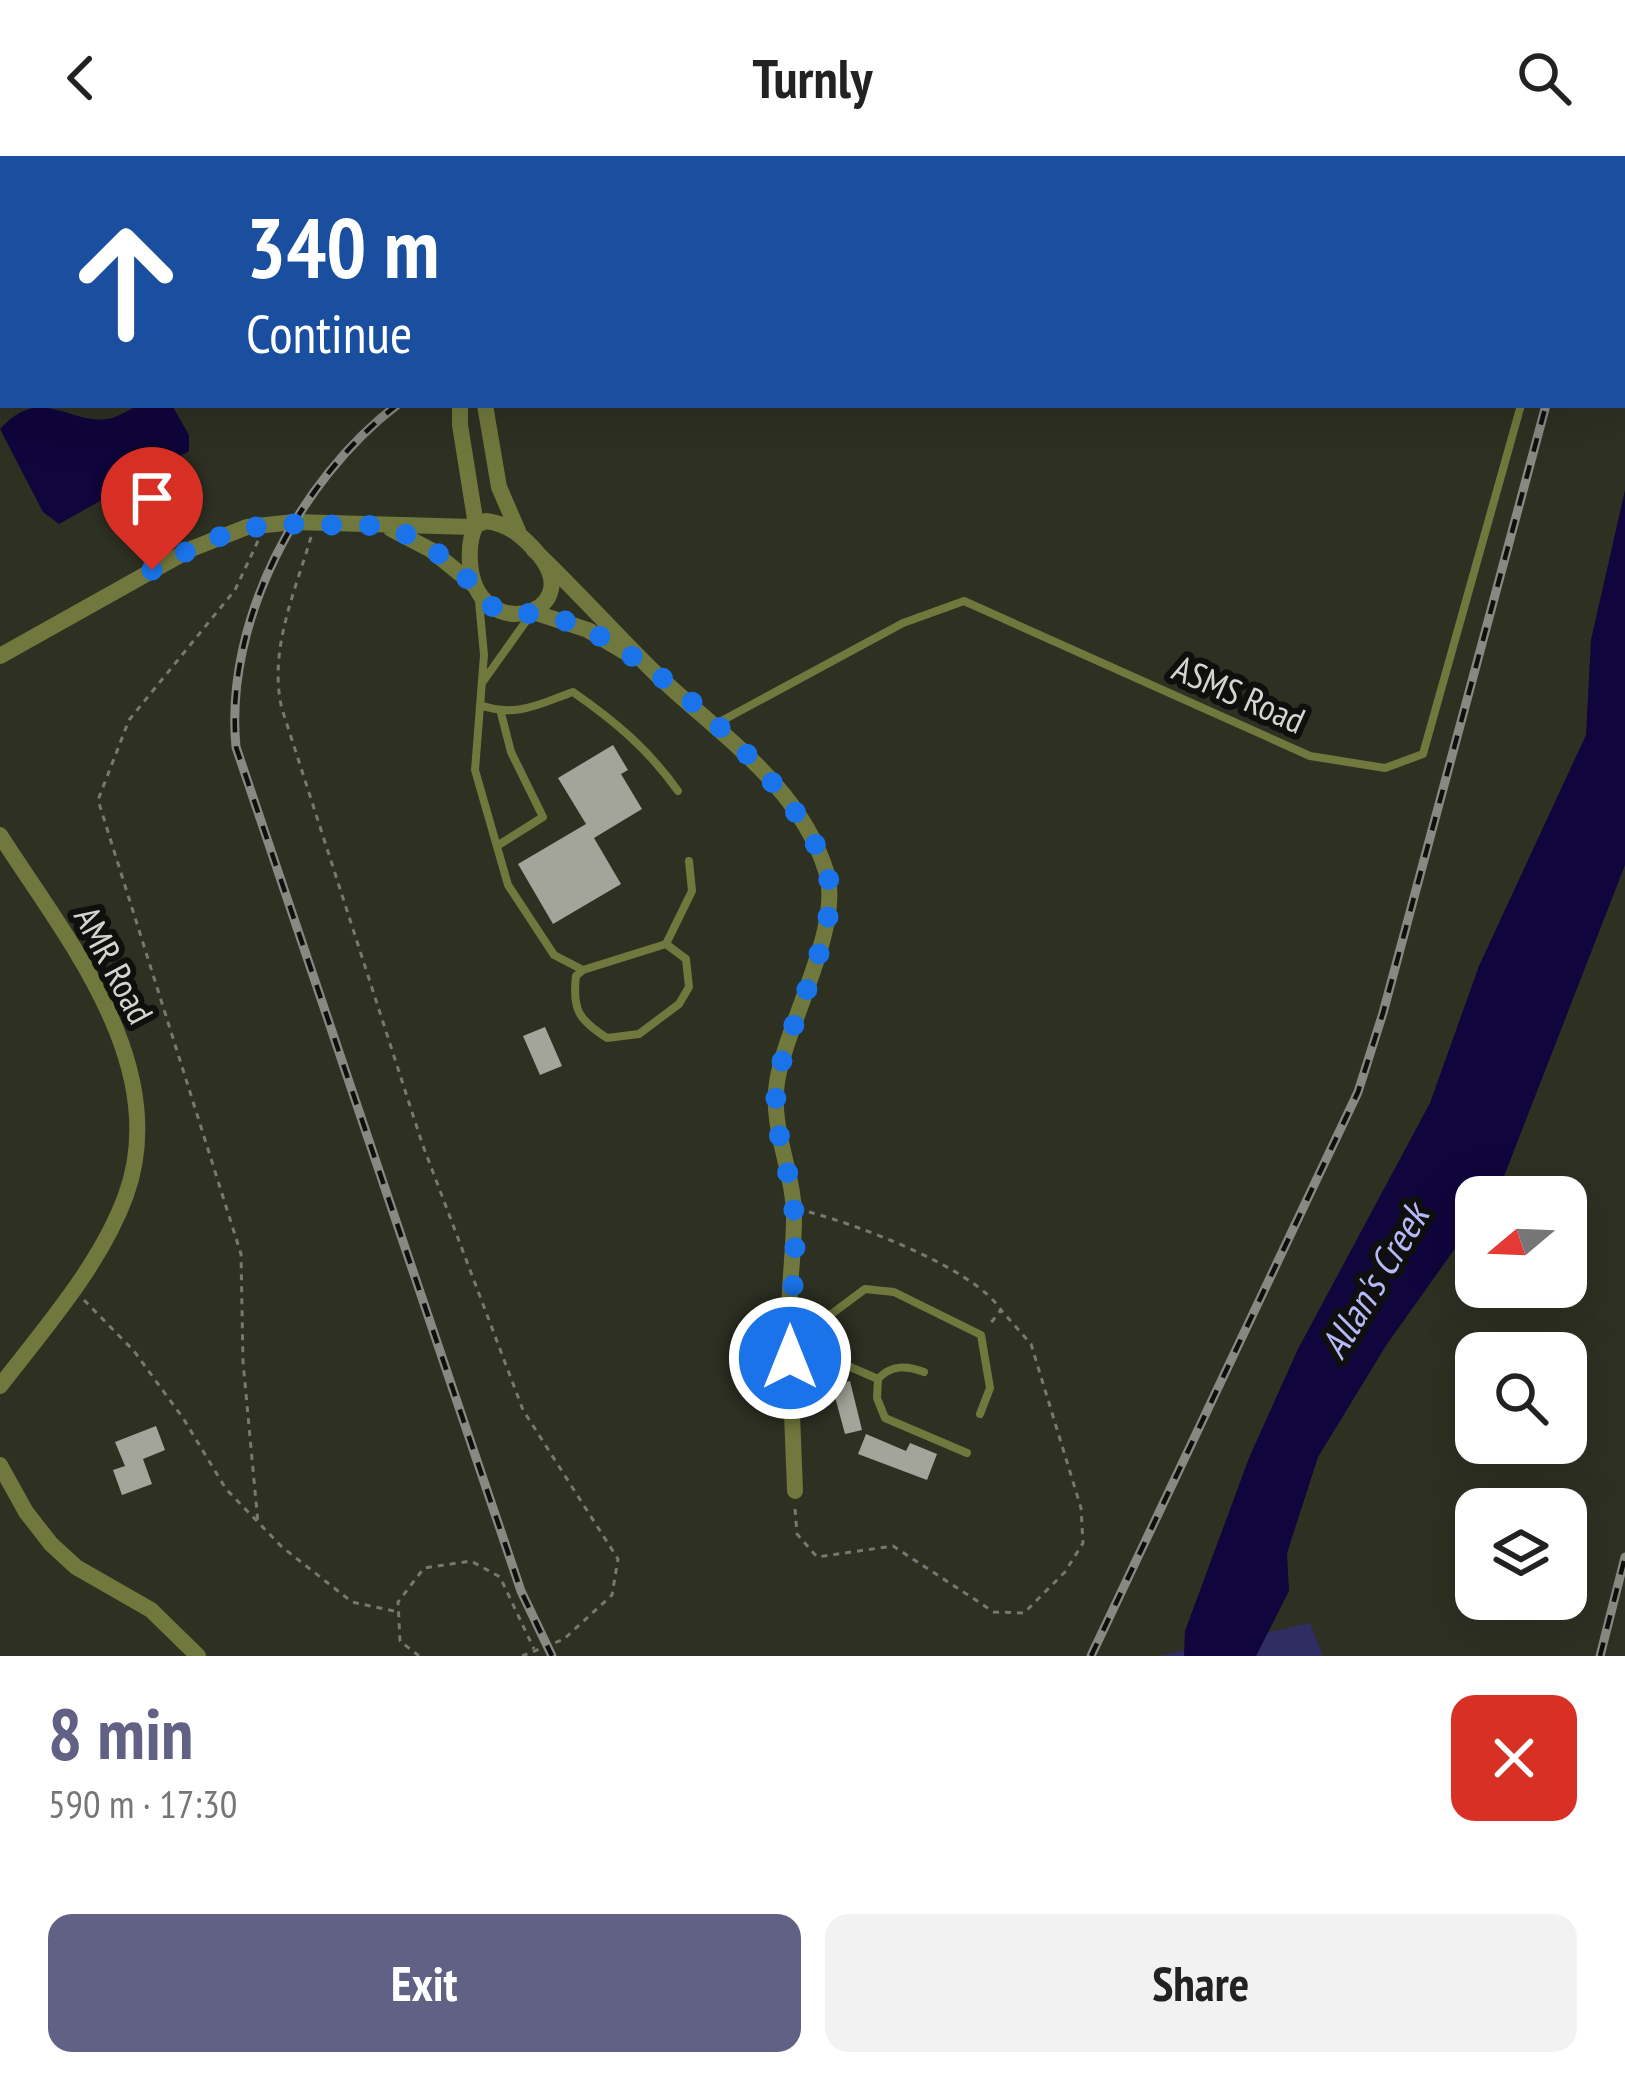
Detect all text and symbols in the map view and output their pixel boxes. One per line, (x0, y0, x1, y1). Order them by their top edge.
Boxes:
text: Turnly (753, 43, 872, 113)
icon: back (48, 45, 114, 111)
icon: search (1511, 45, 1577, 111)
text: 340 m (246, 192, 439, 301)
icon: ahead (48, 204, 204, 360)
text: Continue (246, 298, 412, 368)
pin (101, 447, 203, 570)
icon: arrive (119, 465, 185, 531)
street label: ASMS Road (1166, 644, 1313, 743)
street label: AMR Road (64, 898, 165, 1032)
north arrow (1455, 1176, 1587, 1308)
map controls (1455, 1176, 1587, 1620)
water label: Allan's Creek (1308, 1190, 1442, 1367)
position arrow (727, 1295, 853, 1421)
button: search (1455, 1332, 1587, 1464)
button: layers (1455, 1488, 1587, 1620)
text: 8 min (48, 1686, 193, 1779)
button: close (1451, 1695, 1577, 1821)
text: 590 m · 17:30 (48, 1778, 237, 1829)
button: Exit (48, 1914, 801, 2052)
button: Share (825, 1914, 1577, 2052)

